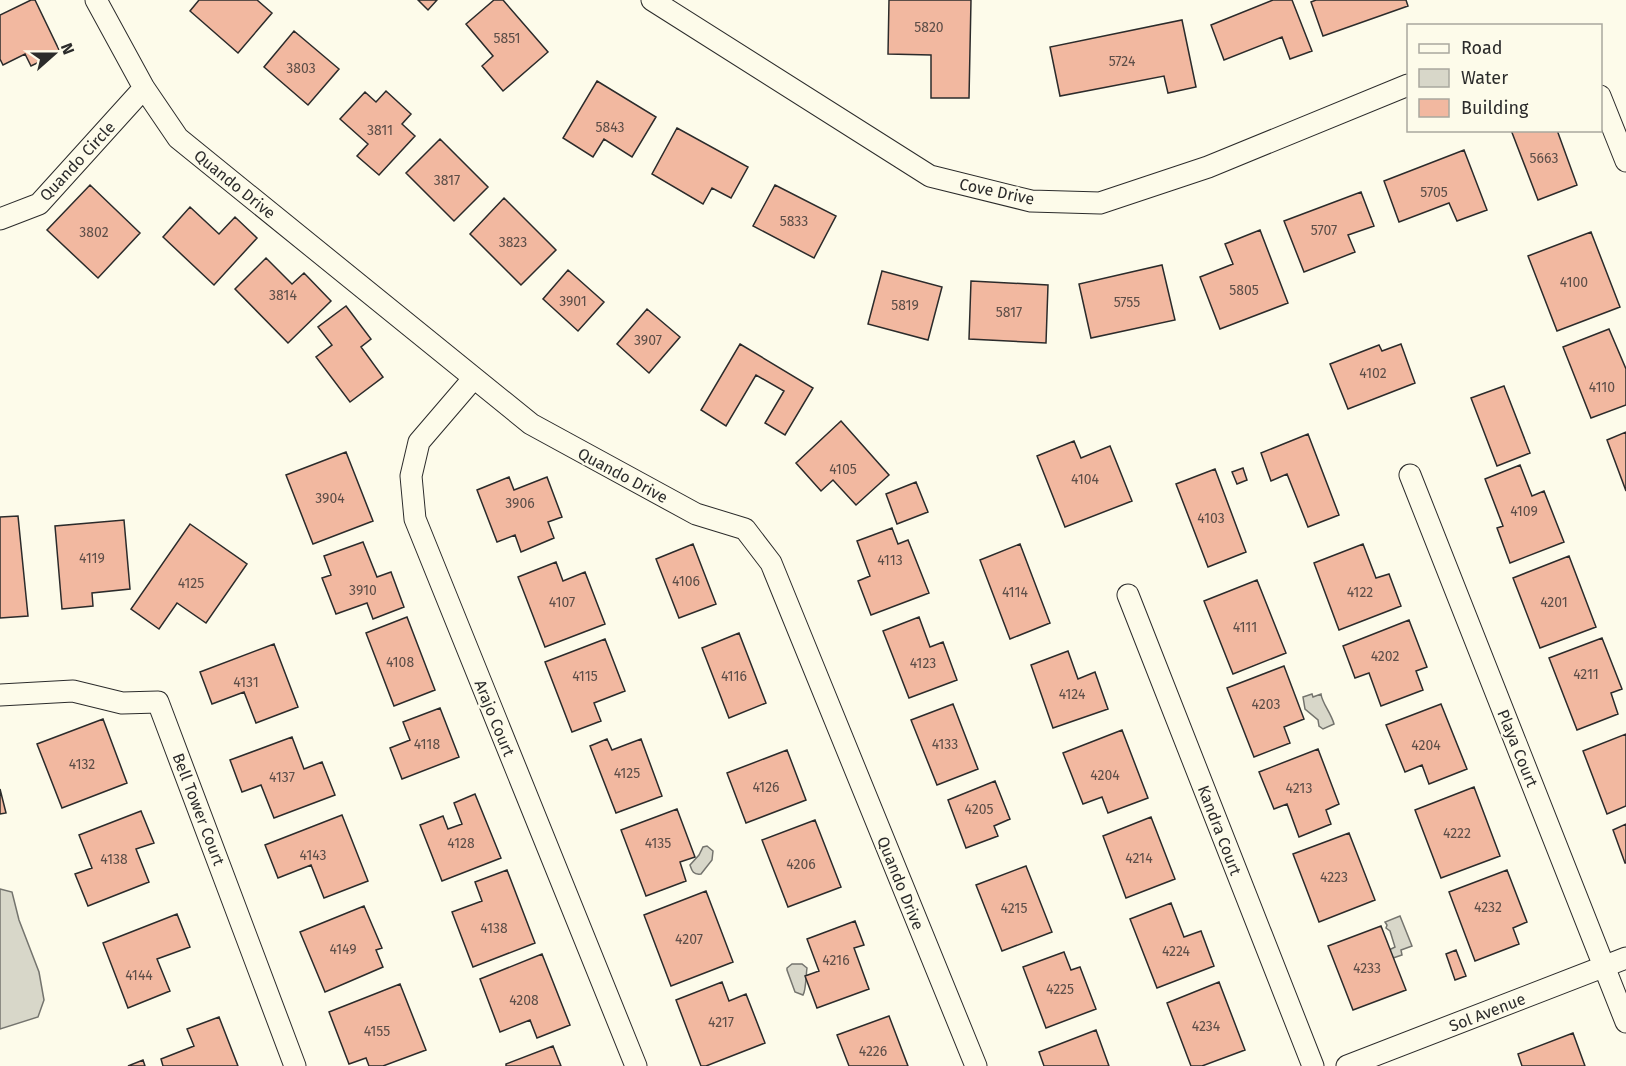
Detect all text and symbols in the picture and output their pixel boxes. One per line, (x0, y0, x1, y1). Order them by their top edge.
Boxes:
house number: 5820 (914, 19, 944, 36)
north arrow (24, 24, 84, 84)
legend (1407, 24, 1602, 132)
house number: 5851 (493, 30, 521, 47)
text: Road (1461, 37, 1503, 59)
text: N (57, 40, 78, 57)
house number: 5724 (1109, 53, 1136, 70)
house number: 3803 (286, 60, 316, 77)
text: Water (1461, 67, 1508, 89)
text: Building (1461, 97, 1529, 119)
street label: Quando Circle (36, 118, 119, 205)
house number: 5843 (596, 119, 624, 136)
house number: 3811 (367, 122, 393, 139)
street label: Quando Drive (190, 146, 279, 223)
house number: 5663 (1530, 150, 1558, 167)
house number: 3817 (434, 172, 460, 189)
street label: Cove Drive (958, 174, 1036, 209)
house number: 5705 (1420, 184, 1448, 201)
house number: 5833 (780, 213, 808, 230)
house number: 5707 (1311, 222, 1337, 239)
house number: 3802 (79, 224, 109, 241)
house number: 3823 (499, 234, 527, 251)
house number: 4100 (1560, 274, 1588, 291)
house number: 5805 (1229, 282, 1259, 299)
house number: 3814 (269, 287, 297, 304)
house number: 3901 (559, 293, 587, 310)
house number: 5755 (1114, 294, 1140, 311)
house number: 5819 (891, 297, 919, 314)
house number: 5817 (996, 304, 1022, 321)
house number: 3907 (634, 332, 662, 349)
house number: 4102 (1359, 365, 1387, 382)
house number: 4110 (1589, 379, 1615, 396)
street label: Quando Drive (575, 444, 671, 507)
house number: 4105 (829, 461, 857, 478)
house number: 4104 (1071, 471, 1100, 488)
house number: 3904 (315, 490, 345, 507)
house number: 3906 (505, 495, 535, 512)
house number: 4109 (1510, 503, 1538, 520)
house number: 4103 (1197, 510, 1225, 527)
house number: 4119 (79, 550, 105, 567)
house number: 4113 (877, 552, 903, 569)
house number: 4106 (672, 573, 700, 590)
house number: 4125 (178, 575, 204, 592)
house number: 3910 (349, 582, 377, 599)
house number: 4114 (1002, 584, 1029, 601)
house number: 4122 (1347, 584, 1373, 601)
house number: 4107 (549, 594, 575, 611)
house number: 4201 (1540, 594, 1568, 611)
house number: 4111 (1233, 619, 1257, 636)
house number: 4202 (1371, 648, 1399, 665)
house number: 4108 (386, 654, 414, 671)
house number: 4123 (910, 655, 936, 672)
house number: 4211 (1573, 666, 1599, 683)
house number: 4115 (572, 668, 598, 685)
house number: 4116 (721, 668, 747, 685)
house number: 4131 (233, 674, 259, 691)
street label: Arajo Court (471, 677, 519, 759)
house number: 4124 (1059, 686, 1086, 703)
house number: 4203 (1252, 696, 1280, 713)
street label: Playa Court (1493, 707, 1542, 790)
house number: 4118 (414, 736, 440, 753)
house number: 4133 (932, 736, 958, 753)
house number: 4204 (1411, 737, 1441, 754)
street label: Bell Tower Court (168, 750, 229, 868)
house number: 4132 (69, 756, 95, 773)
house number: 4125 (614, 765, 640, 782)
house number: 4204 (1090, 767, 1120, 784)
house number: 4137 (269, 769, 295, 786)
house number: 4126 (752, 779, 780, 796)
house number: 4213 (1286, 780, 1312, 797)
street label: Kandra Court (1194, 783, 1245, 878)
house number: 4205 (965, 801, 993, 818)
house number: 4222 (1443, 825, 1471, 842)
street label: Quando Drive (873, 834, 928, 933)
house number: 4128 (447, 835, 475, 852)
house number: 4135 (645, 835, 671, 852)
house number: 4143 (300, 847, 326, 864)
house number: 4214 (1125, 850, 1153, 867)
house number: 4138 (100, 851, 128, 868)
house number: 4206 (786, 856, 816, 873)
house number: 4223 (1320, 869, 1348, 886)
house number: 4232 (1474, 899, 1502, 916)
house number: 4215 (1001, 900, 1027, 917)
house number: 4138 (480, 920, 508, 937)
house number: 4207 (675, 931, 703, 948)
house number: 4149 (329, 941, 357, 958)
house number: 4224 (1162, 943, 1191, 960)
house number: 4216 (822, 952, 850, 969)
house number: 4233 (1353, 960, 1381, 977)
house number: 4144 (125, 967, 153, 984)
house number: 4225 (1046, 981, 1074, 998)
street label: Sol Avenue (1446, 989, 1528, 1036)
house number: 4208 (509, 992, 539, 1009)
house number: 4217 (708, 1014, 734, 1031)
house number: 4234 (1192, 1018, 1221, 1035)
house number: 4155 (364, 1023, 390, 1040)
house number: 4226 (859, 1043, 887, 1060)

